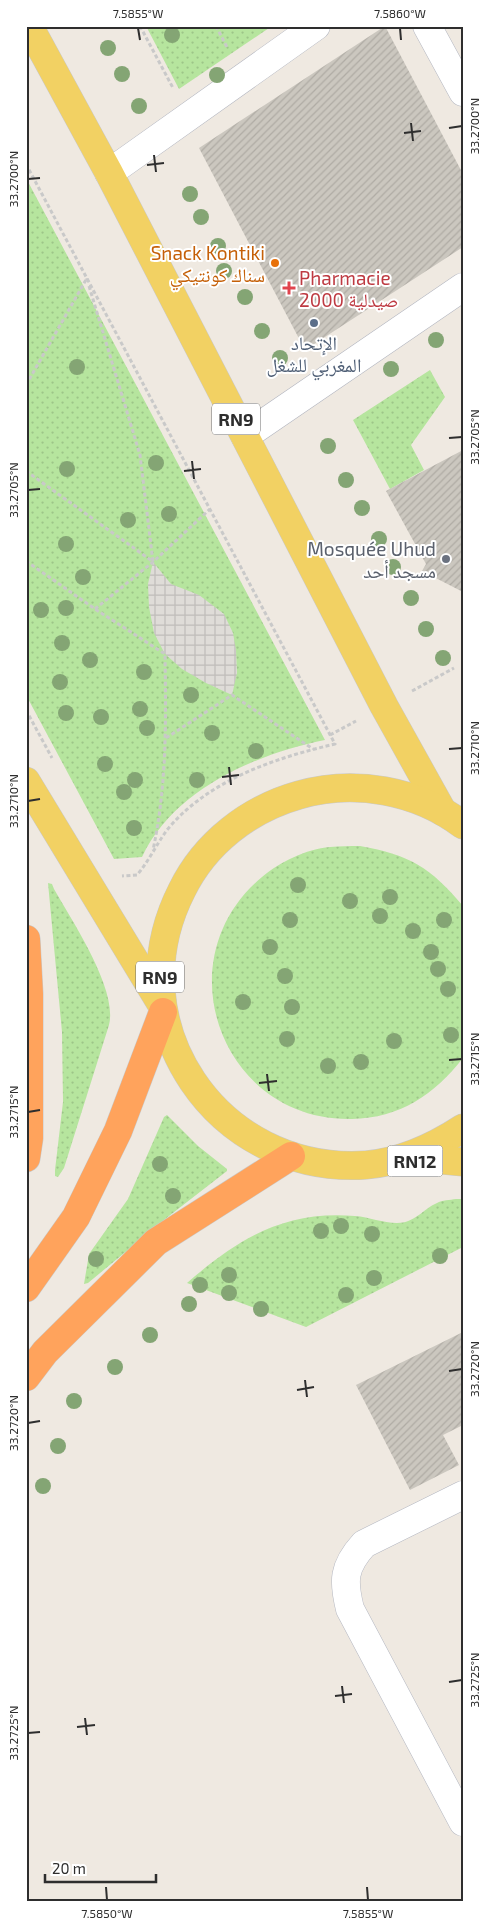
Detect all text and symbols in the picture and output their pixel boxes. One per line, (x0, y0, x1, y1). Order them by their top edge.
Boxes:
text: 7.5855°W (113, 6, 163, 20)
text: 7.5860°W (374, 6, 426, 20)
text: 33.2700°N (467, 98, 481, 154)
text: 33.2700°N (6, 151, 20, 207)
place label: Snack Kontiki سناك كونتيكي (151, 241, 265, 290)
marker: Snack Kontiki سناك كونتيكي (269, 257, 281, 269)
place label: Pharmacie 2000 صيدلية (299, 266, 399, 311)
marker: Pharmacie 2000 صيدلية (283, 282, 295, 294)
marker: الإتحاد المغربي للشغل (308, 317, 320, 329)
place label: الإتحاد المغربي للشغل (267, 331, 361, 380)
road number: RN9 (212, 404, 260, 434)
text: 33.2705°N (467, 409, 481, 465)
text: 33.2705°N (6, 462, 20, 518)
place label: Mosquée Uhud مسجد أحد (307, 537, 436, 582)
marker: Mosquée Uhud مسجد أحد (440, 553, 452, 565)
text: 33.2710°N (467, 721, 481, 775)
text: 33.2710°N (6, 774, 20, 828)
road number: RN9 (136, 962, 184, 992)
text: 33.2715°N (467, 1032, 481, 1086)
text: 33.2715°N (6, 1085, 20, 1139)
road number: RN12 (388, 1146, 442, 1176)
text: 33.2720°N (467, 1341, 481, 1397)
text: 33.2720°N (6, 1395, 20, 1451)
text: 33.2725°N (467, 1653, 481, 1707)
text: 33.2725°N (6, 1706, 20, 1760)
scale bar (45, 1852, 156, 1884)
text: 20 m (52, 1859, 86, 1877)
text: 7.5850°W (81, 1906, 133, 1920)
text: 7.5855°W (343, 1906, 393, 1920)

